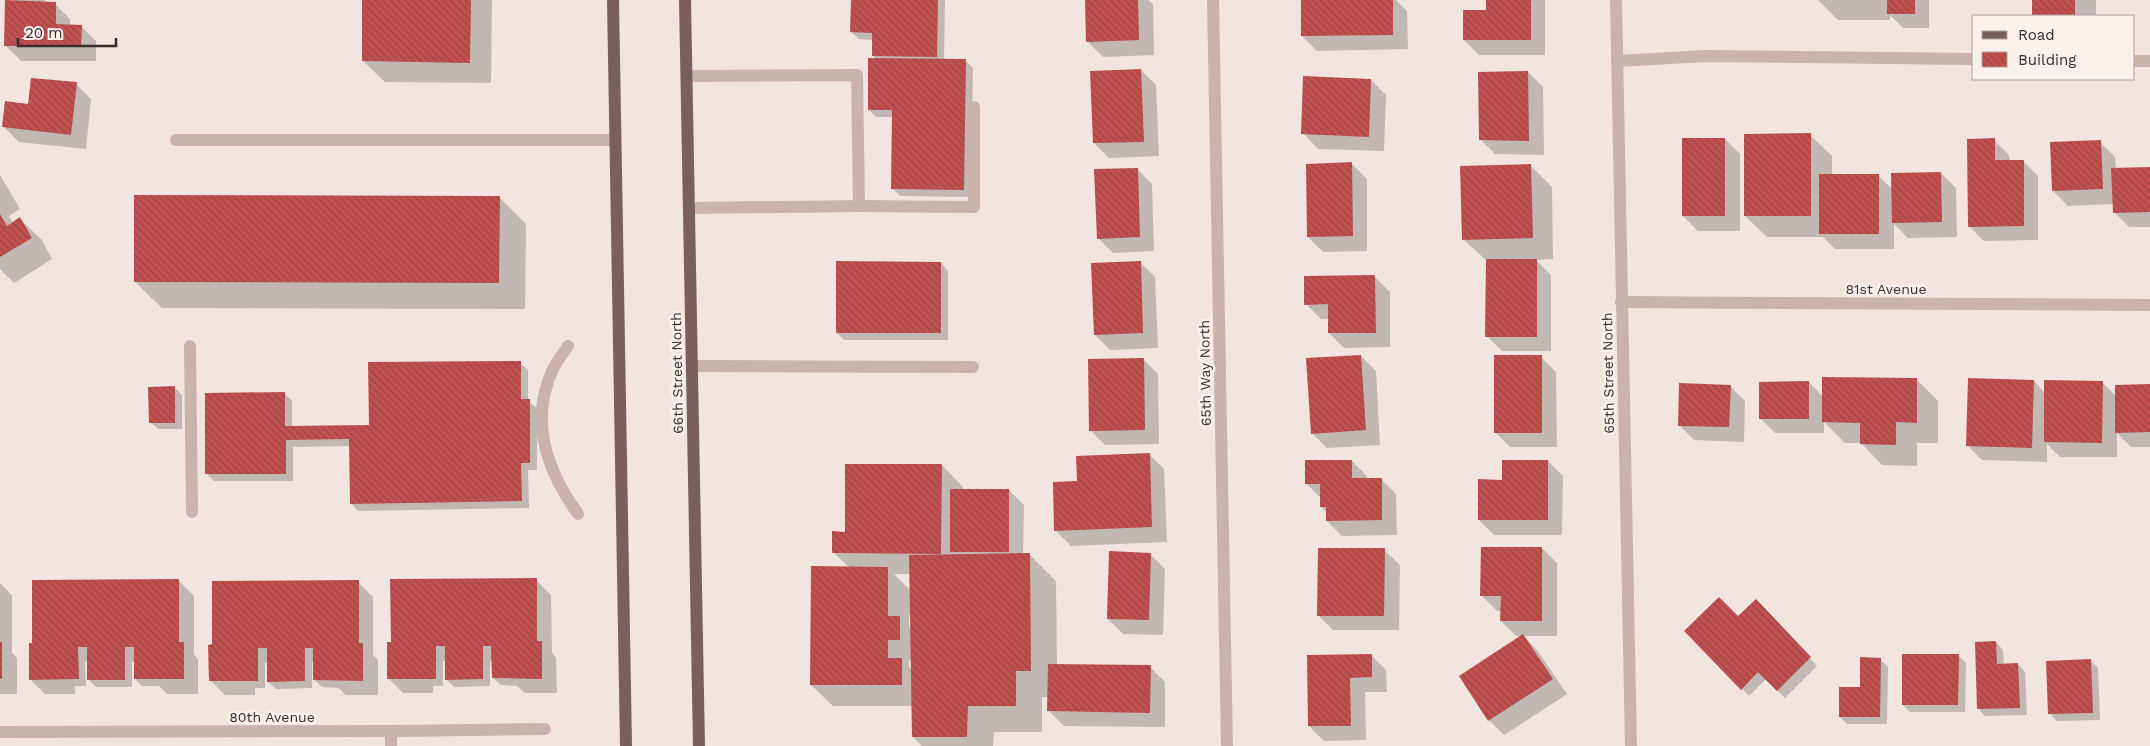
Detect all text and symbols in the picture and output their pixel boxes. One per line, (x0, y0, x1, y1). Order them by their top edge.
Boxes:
scale bar (18, 15, 115, 47)
legend (1972, 15, 2135, 80)
text: 20 m (25, 24, 63, 42)
text: Road (2018, 26, 2055, 44)
text: Building (2018, 51, 2076, 69)
street label: 81st Avenue (1845, 281, 1927, 297)
street label: 66th Street North (668, 312, 686, 434)
street label: 65th Street North (1599, 312, 1617, 434)
street label: 65th Way North (1196, 320, 1214, 426)
street label: 80th Avenue (229, 709, 315, 725)

